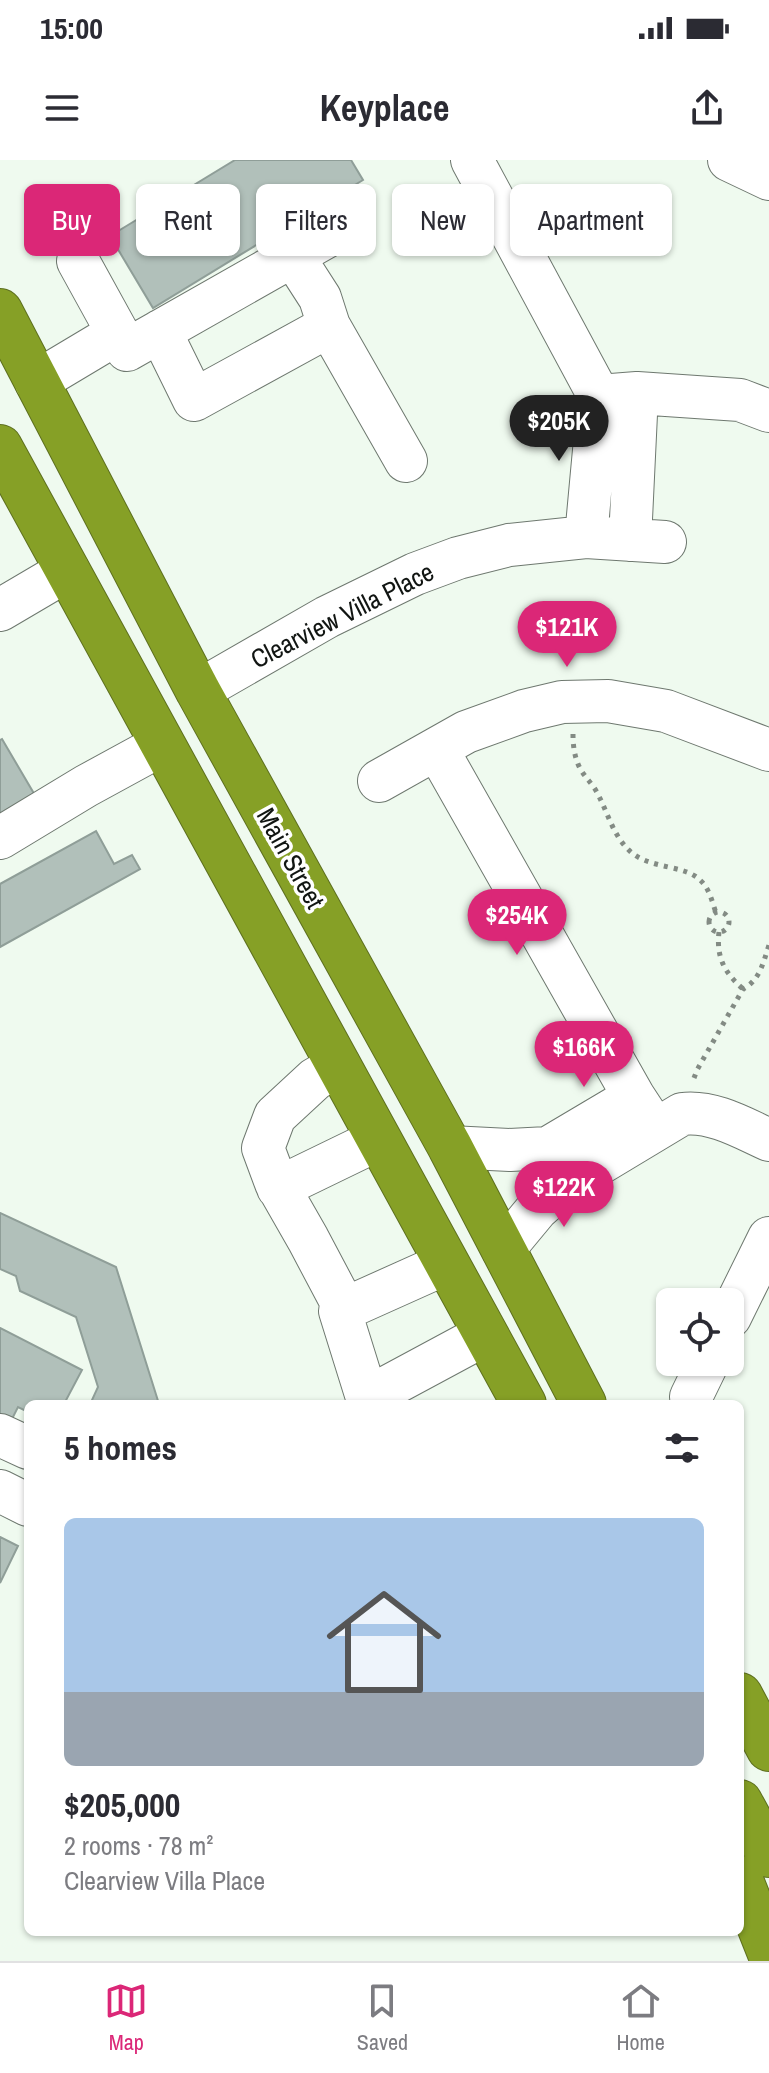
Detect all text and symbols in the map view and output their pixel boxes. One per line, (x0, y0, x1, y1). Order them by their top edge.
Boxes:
text: 15:00 (40, 8, 103, 48)
text: Keyplace (320, 84, 449, 132)
icon: menu (40, 86, 84, 130)
icon: share (685, 86, 729, 130)
chip: Buy (24, 184, 120, 256)
chip: Rent (136, 184, 240, 256)
chip: Filters (256, 184, 376, 256)
chip: New (392, 184, 494, 256)
chip: Apartment (510, 184, 672, 256)
pin: $205K (503, 395, 615, 463)
text: $205K (528, 403, 590, 438)
street label: Clearview Villa Place (244, 554, 440, 676)
pin: $121K (511, 601, 623, 669)
text: $121K (536, 609, 598, 644)
street label: Main Street (249, 801, 333, 915)
pin: $254K (461, 889, 573, 957)
text: $254K (486, 897, 548, 932)
pin: $166K (528, 1021, 640, 1089)
text: $166K (553, 1029, 615, 1064)
pin: $122K (508, 1161, 620, 1229)
text: $122K (533, 1169, 595, 1204)
map controls (656, 1288, 744, 1376)
button: locate (656, 1288, 744, 1376)
text: 5 homes (64, 1425, 177, 1471)
icon: filters (660, 1426, 704, 1470)
icon: home (312, 1570, 456, 1714)
text: $205,000 (64, 1782, 180, 1828)
text: 2 rooms · 78 m² (64, 1828, 213, 1863)
text: Clearview Villa Place (64, 1863, 265, 1898)
tab: Map (104, 1979, 148, 2057)
tab: Saved (357, 1979, 408, 2057)
tab: Home (617, 1979, 665, 2057)

